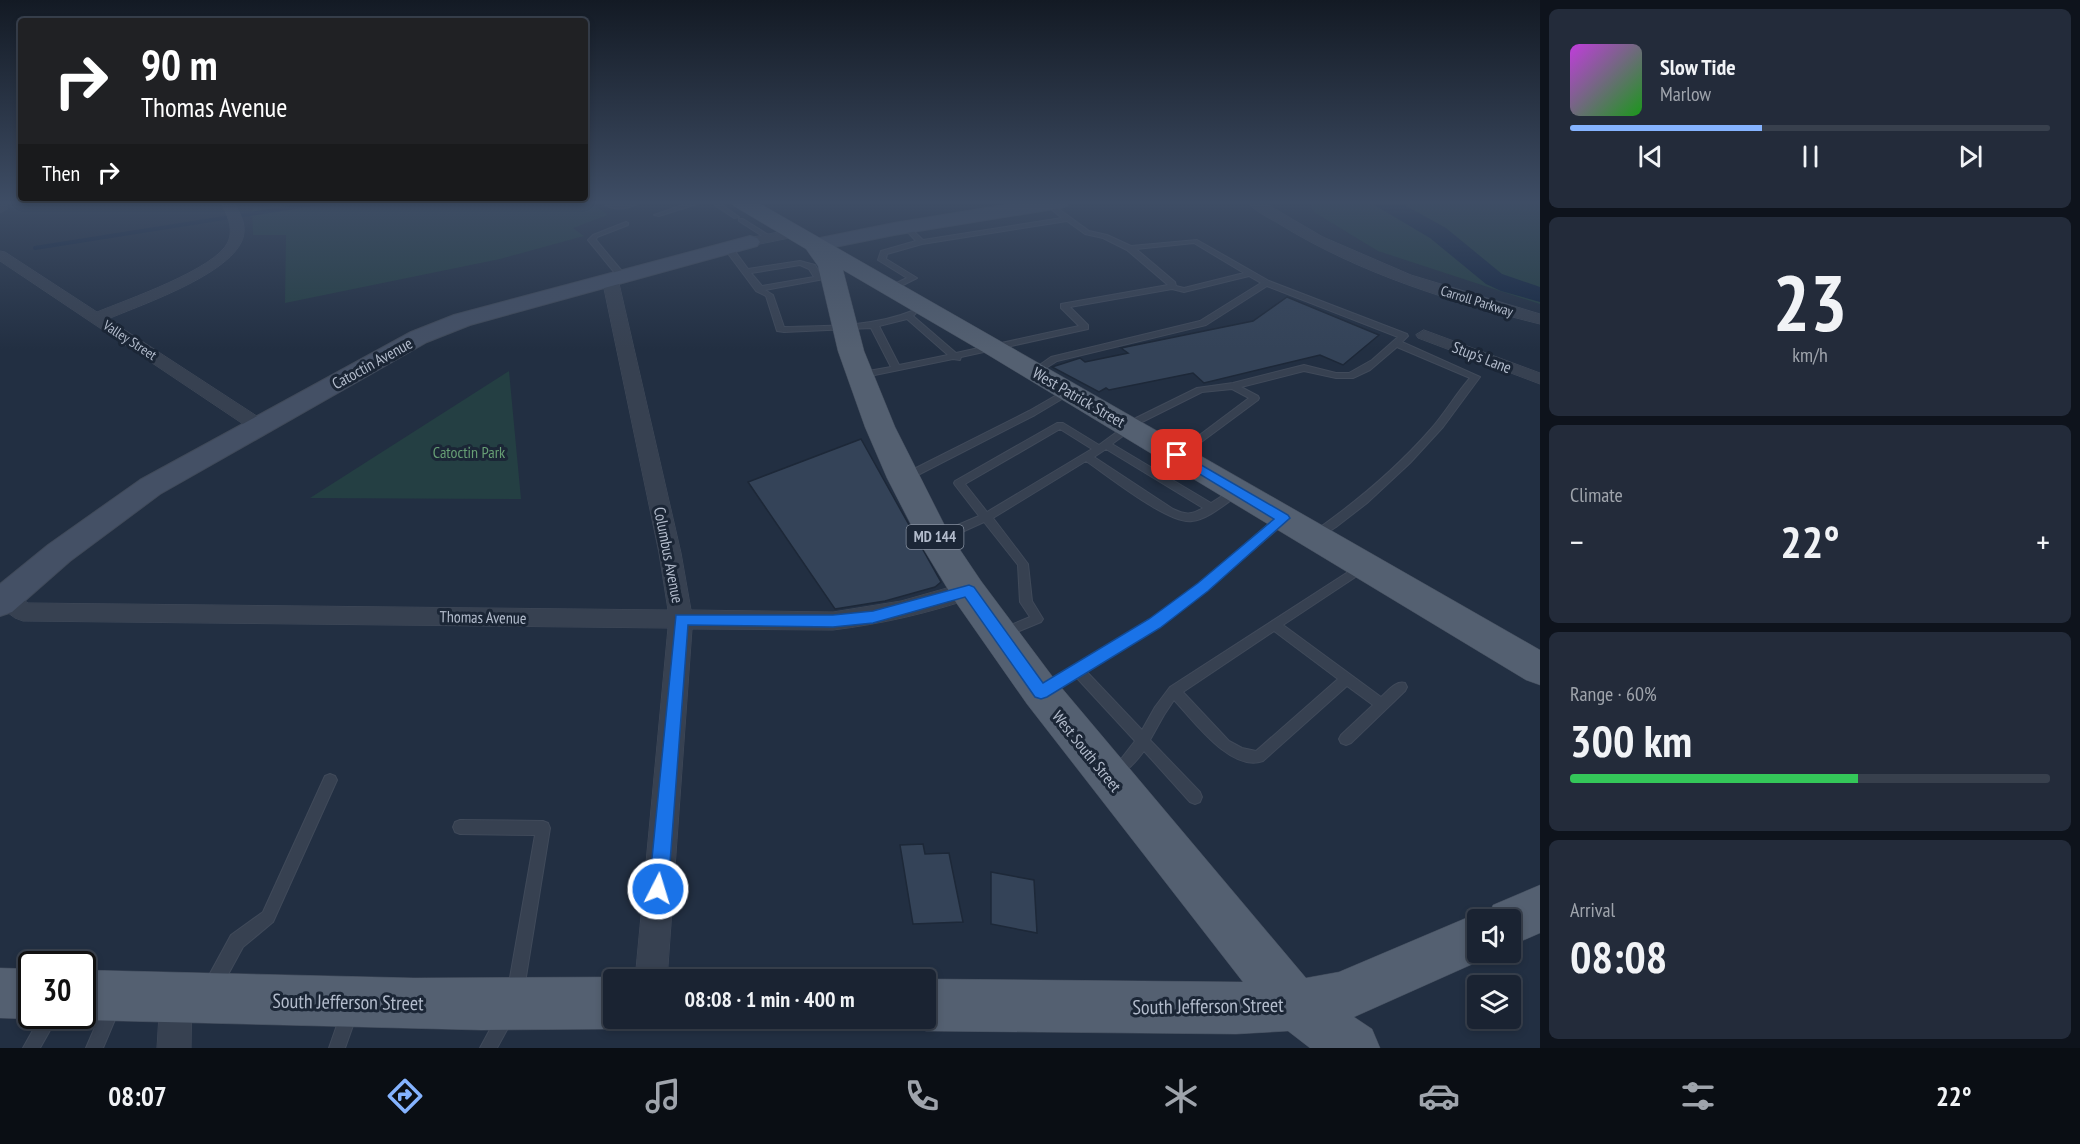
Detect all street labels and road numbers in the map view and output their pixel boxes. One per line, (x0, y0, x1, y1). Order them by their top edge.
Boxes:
street label: Carroll Parkway (1439, 281, 1516, 321)
street label: Valley Street (99, 315, 160, 364)
street label: Catoctin Avenue (328, 333, 416, 393)
street label: Stup's Lane (1450, 337, 1514, 377)
street label: West Patrick Street (1029, 362, 1129, 432)
street label: Columbus Avenue (650, 505, 688, 605)
road number: MD 144 (906, 525, 964, 549)
street label: Thomas Avenue (439, 606, 527, 628)
street label: West South Street (1048, 706, 1126, 796)
street label: South Jefferson Street (272, 988, 424, 1016)
street label: South Jefferson Street (1132, 992, 1284, 1020)

